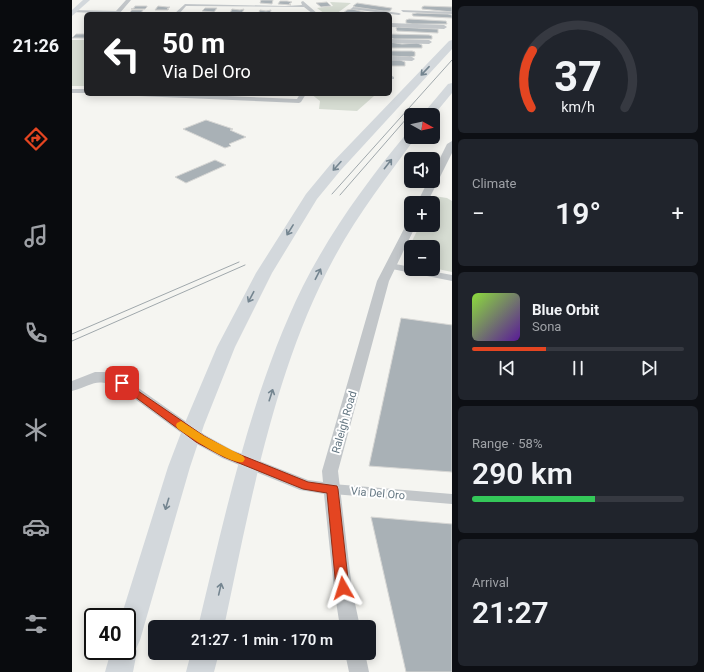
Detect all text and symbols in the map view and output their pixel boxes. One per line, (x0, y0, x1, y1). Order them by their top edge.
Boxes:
text: 50 m (162, 27, 225, 60)
icon: left (96, 28, 148, 80)
text: 21:26 (13, 35, 59, 56)
text: 37 (554, 51, 602, 100)
text: Via Del Oro (162, 61, 251, 82)
one-way arrow (421, 66, 430, 76)
text: km/h (561, 98, 595, 114)
north arrow (404, 108, 440, 144)
map controls (404, 108, 440, 276)
icon: directions (22, 125, 50, 153)
button: sound (404, 152, 440, 188)
one-way arrow (383, 159, 392, 170)
one-way arrow (332, 161, 341, 172)
text: Climate (472, 176, 516, 191)
button: + (404, 196, 440, 232)
text: 19° (555, 196, 601, 231)
text: − (472, 201, 485, 226)
text: + (672, 201, 684, 226)
icon: music (22, 222, 50, 250)
one-way arrow (285, 224, 293, 236)
button: − (404, 240, 440, 276)
one-way arrow (315, 268, 322, 280)
one-way arrow (246, 291, 254, 303)
text: Blue Orbit (532, 301, 599, 319)
icon: phone (22, 319, 50, 347)
text: Sona (532, 319, 561, 334)
icon: previous (496, 357, 518, 379)
icon: pause (567, 357, 589, 379)
icon: next (638, 357, 660, 379)
pin (105, 366, 139, 400)
icon: arrive (111, 372, 133, 394)
one-way arrow (268, 388, 275, 401)
street label: Raleigh Road (329, 390, 360, 455)
icon: climate (22, 416, 50, 444)
text: Range · 58% (472, 436, 542, 451)
text: 290 km (472, 456, 573, 491)
street label: Via Del Oro (350, 485, 406, 502)
one-way arrow (163, 498, 170, 511)
icon: car (22, 513, 50, 541)
position arrow (322, 567, 364, 609)
text: Arrival (472, 575, 509, 590)
one-way arrow (216, 583, 224, 596)
text: 21:27 (472, 595, 549, 630)
speed limit sign: 40 (84, 608, 136, 660)
icon: filters (22, 610, 50, 638)
text: 21:27 · 1 min · 170 m (191, 631, 333, 649)

